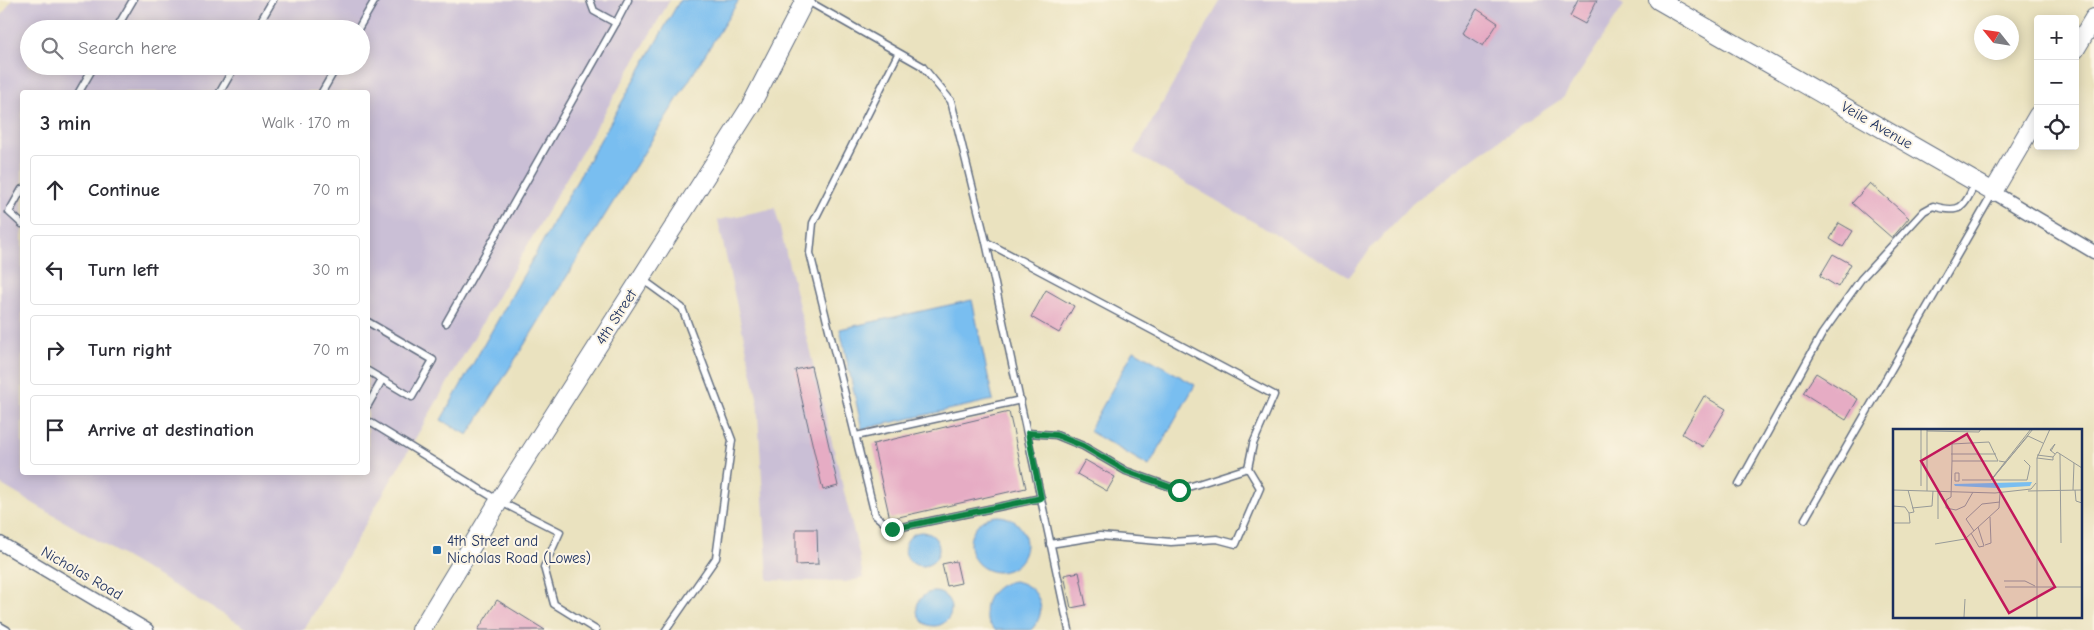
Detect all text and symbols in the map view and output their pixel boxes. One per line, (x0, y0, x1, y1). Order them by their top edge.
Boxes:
north arrow (1974, 15, 2019, 60)
map controls (2034, 15, 2079, 150)
button: + (2034, 15, 2079, 60)
search box (20, 20, 370, 75)
icon: search (38, 34, 66, 62)
text: Search here (78, 37, 177, 59)
button: − (2034, 60, 2079, 105)
street label: Veile Avenue (1838, 97, 1916, 153)
button: locate (2034, 105, 2079, 150)
text: 3 min (40, 111, 91, 135)
text: Walk · 170 m (262, 114, 350, 132)
icon: ahead (41, 176, 69, 204)
text: Continue (88, 179, 160, 201)
text: 70 m (313, 181, 349, 199)
icon: left (41, 256, 69, 284)
text: Turn left (88, 259, 159, 281)
text: 30 m (313, 261, 349, 279)
street label: 4th Street (592, 285, 641, 348)
icon: right (41, 336, 69, 364)
text: Turn right (88, 339, 172, 361)
text: 70 m (313, 341, 349, 359)
icon: arrive (41, 416, 69, 444)
text: Arrive at destination (88, 419, 254, 441)
inset map (1893, 429, 2082, 618)
route start (1168, 479, 1191, 502)
route end (881, 518, 904, 541)
place label: 4th Street and Nicholas Road (Lowes) (447, 532, 591, 567)
street label: Nicholas Road (38, 542, 126, 604)
marker: 4th Street and Nicholas Road (Lowes) (431, 544, 443, 556)

